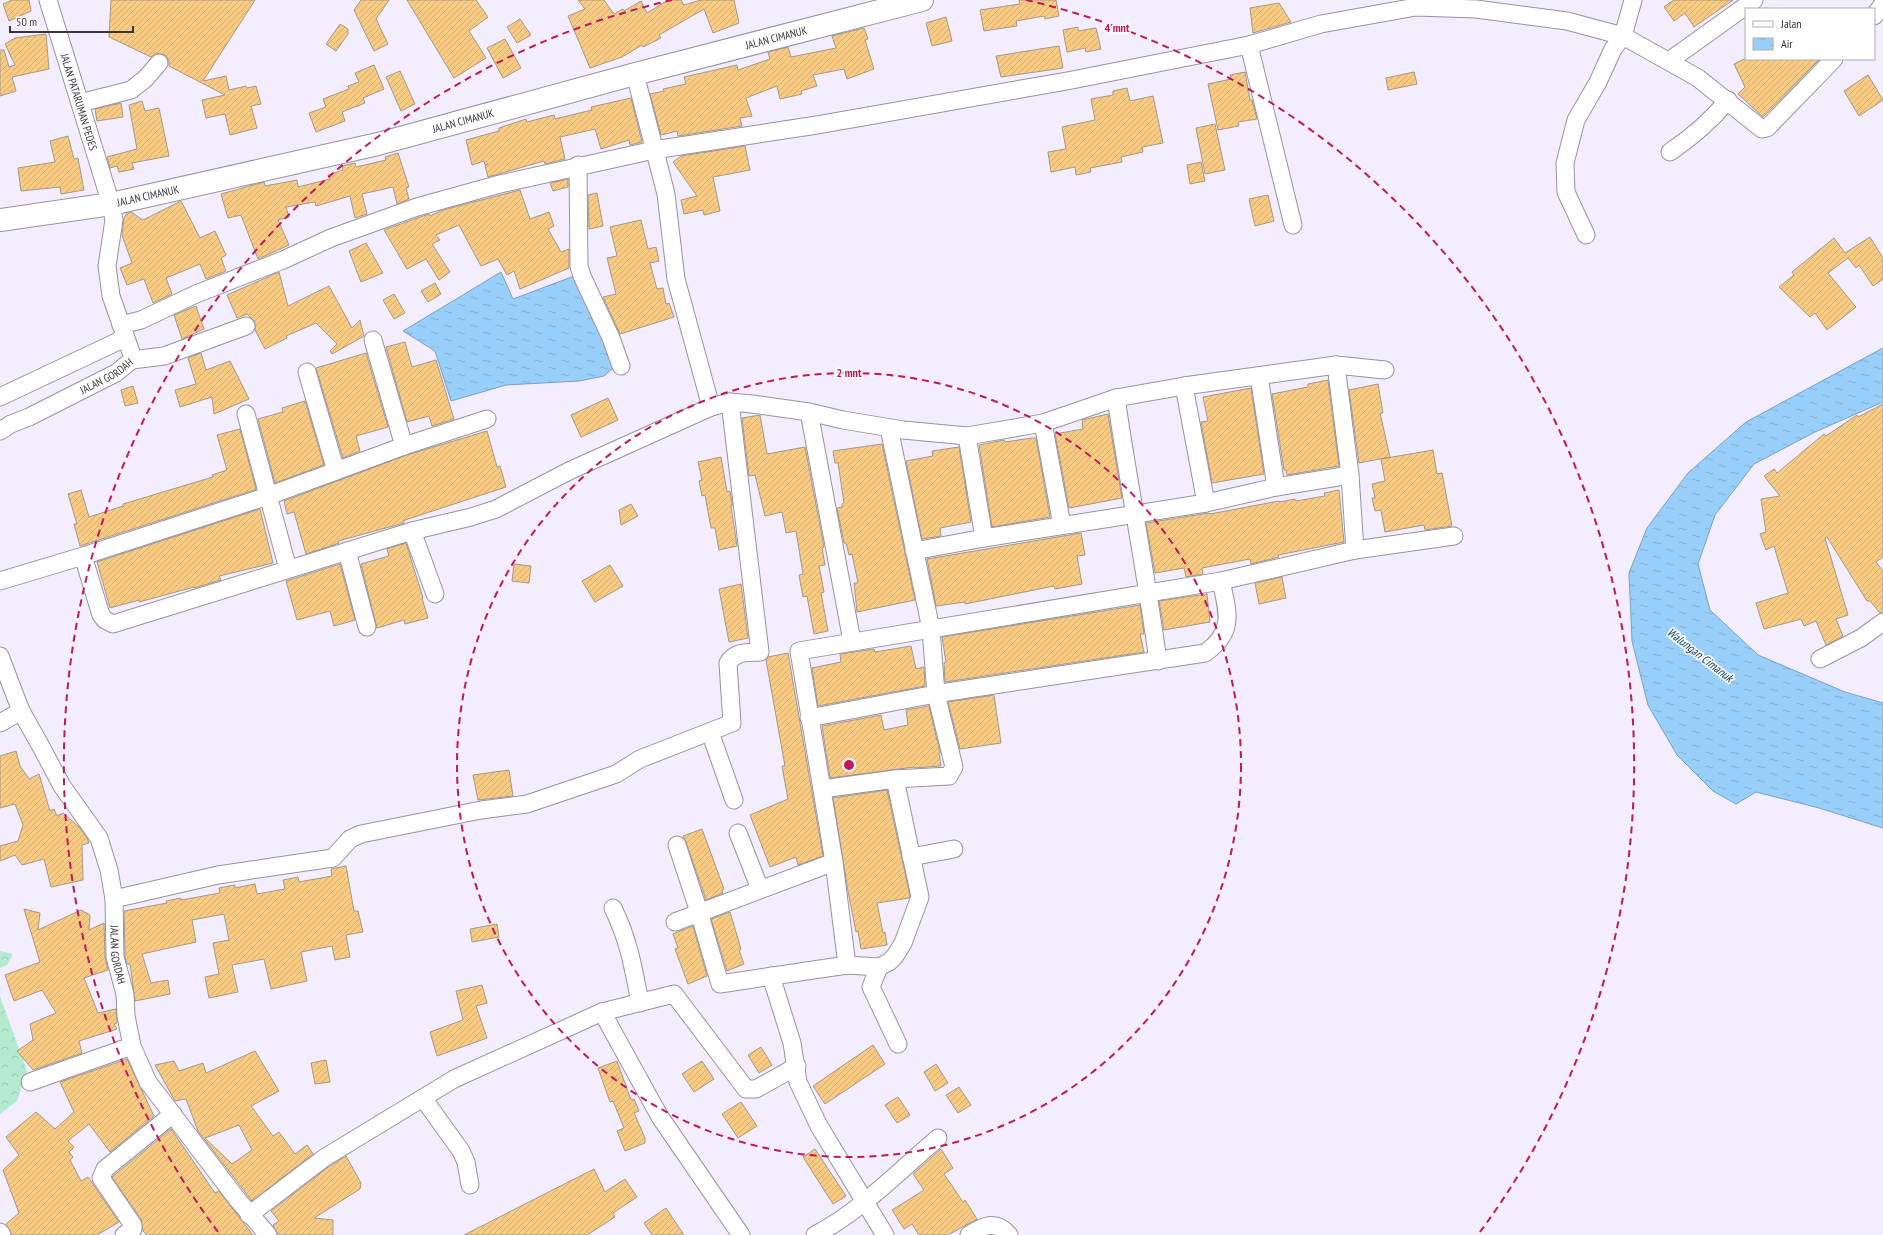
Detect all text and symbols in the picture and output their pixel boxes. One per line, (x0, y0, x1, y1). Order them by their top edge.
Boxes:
scale bar (10, 8, 133, 34)
legend (1745, 8, 1875, 60)
text: 50 m (16, 14, 37, 29)
text: Jalan (1780, 16, 1802, 31)
text: 4 mnt (1104, 20, 1130, 35)
street label: JALAN CIMANUK (743, 23, 809, 52)
text: Air (1781, 36, 1793, 51)
street label: JALAN PATARUMAN PEDES (57, 51, 101, 153)
street label: JALAN CIMANUK (430, 106, 496, 136)
street label: JALAN CIMANUK (115, 182, 181, 210)
street label: JALAN GORDAH (77, 355, 136, 398)
text: 2 mnt (836, 365, 862, 380)
water label: Walungan Cimanuk (1664, 624, 1737, 686)
centre of rings (842, 758, 856, 772)
street label: JALAN GORDAH (107, 924, 129, 986)

